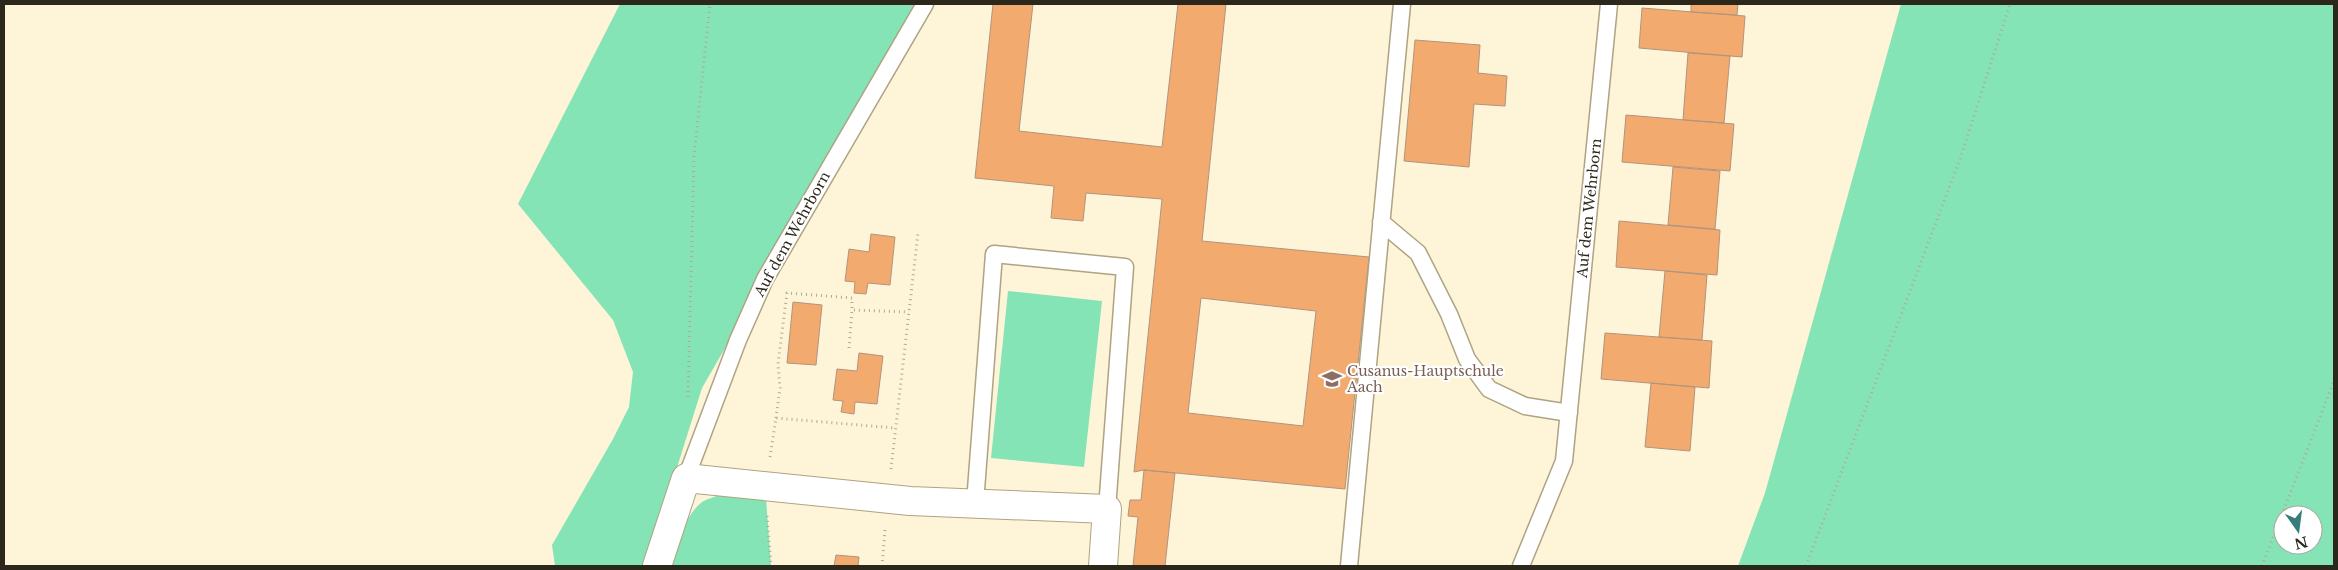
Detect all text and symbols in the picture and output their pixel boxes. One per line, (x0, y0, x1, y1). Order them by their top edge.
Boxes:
street label: Auf dem Wehrborn (1573, 137, 1605, 280)
street label: Auf dem Wehrborn (750, 168, 834, 301)
place label: Cusanus-Hauptschule Aach (1346, 362, 1504, 396)
school or university icon: Cusanus-Hauptschule Aach (1321, 368, 1343, 390)
north arrow (2273, 505, 2323, 555)
text: N (2293, 532, 2310, 553)

